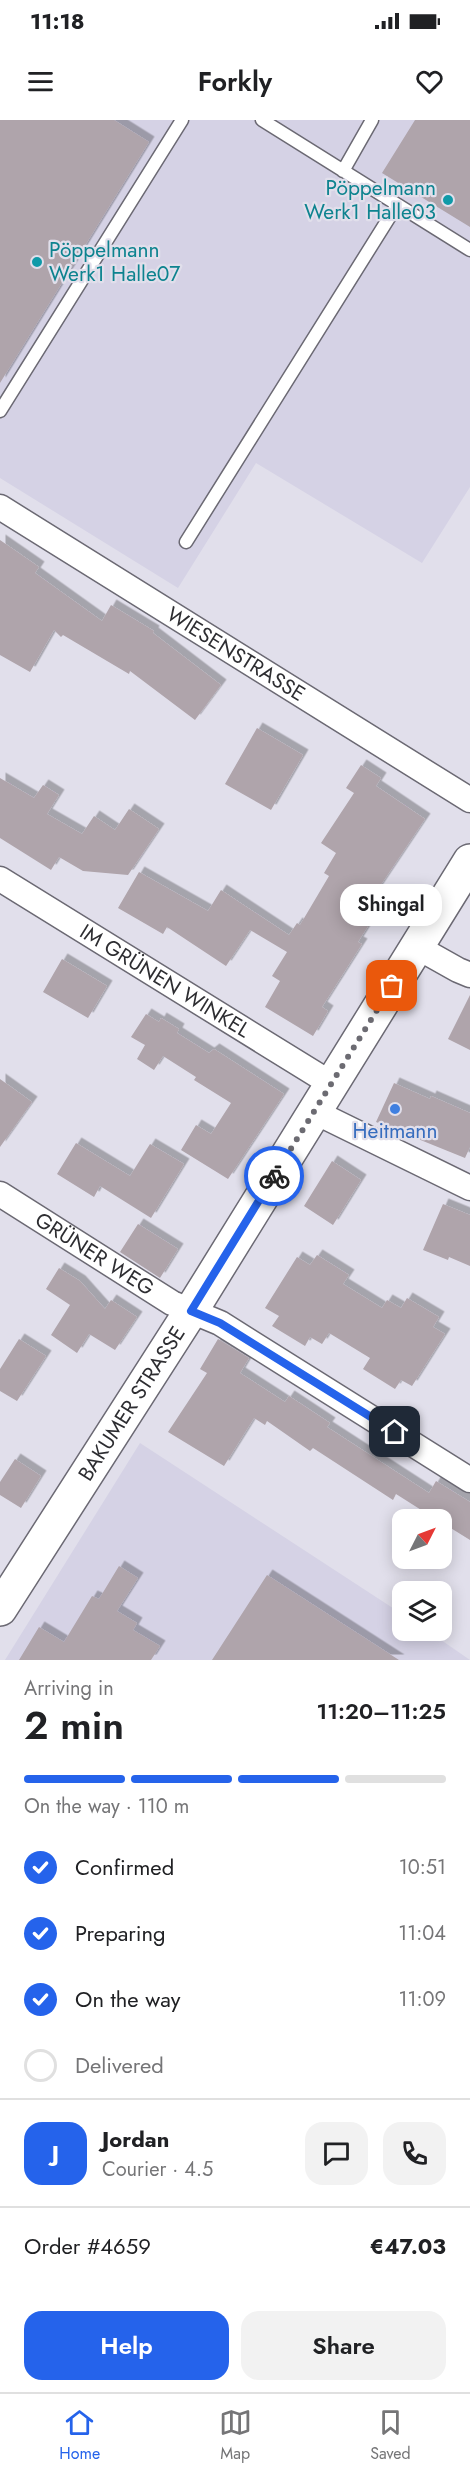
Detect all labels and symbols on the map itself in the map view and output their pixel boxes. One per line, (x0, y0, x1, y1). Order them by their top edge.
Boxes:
place label: Pöppelmann Werk1 Halle03 (304, 173, 436, 227)
marker: Pöppelmann Werk1 Halle03 (441, 193, 455, 207)
place label: Pöppelmann Werk1 Halle07 (49, 235, 180, 289)
marker: Pöppelmann Werk1 Halle07 (30, 255, 44, 269)
street label: WIESENSTRASSE (161, 599, 311, 709)
callout: Shingal (341, 884, 443, 926)
street label: IM GRÜNEN WINKEL (74, 917, 256, 1045)
pin (366, 960, 417, 1011)
marker: Heitmann (388, 1102, 402, 1116)
place label: Heitmann (353, 1116, 437, 1146)
courier (244, 1146, 304, 1206)
street label: GRÜNER WEG (29, 1205, 160, 1303)
street label: BAKUMER STRASSE (71, 1320, 192, 1487)
pin (369, 1406, 420, 1457)
north arrow (392, 1509, 452, 1569)

